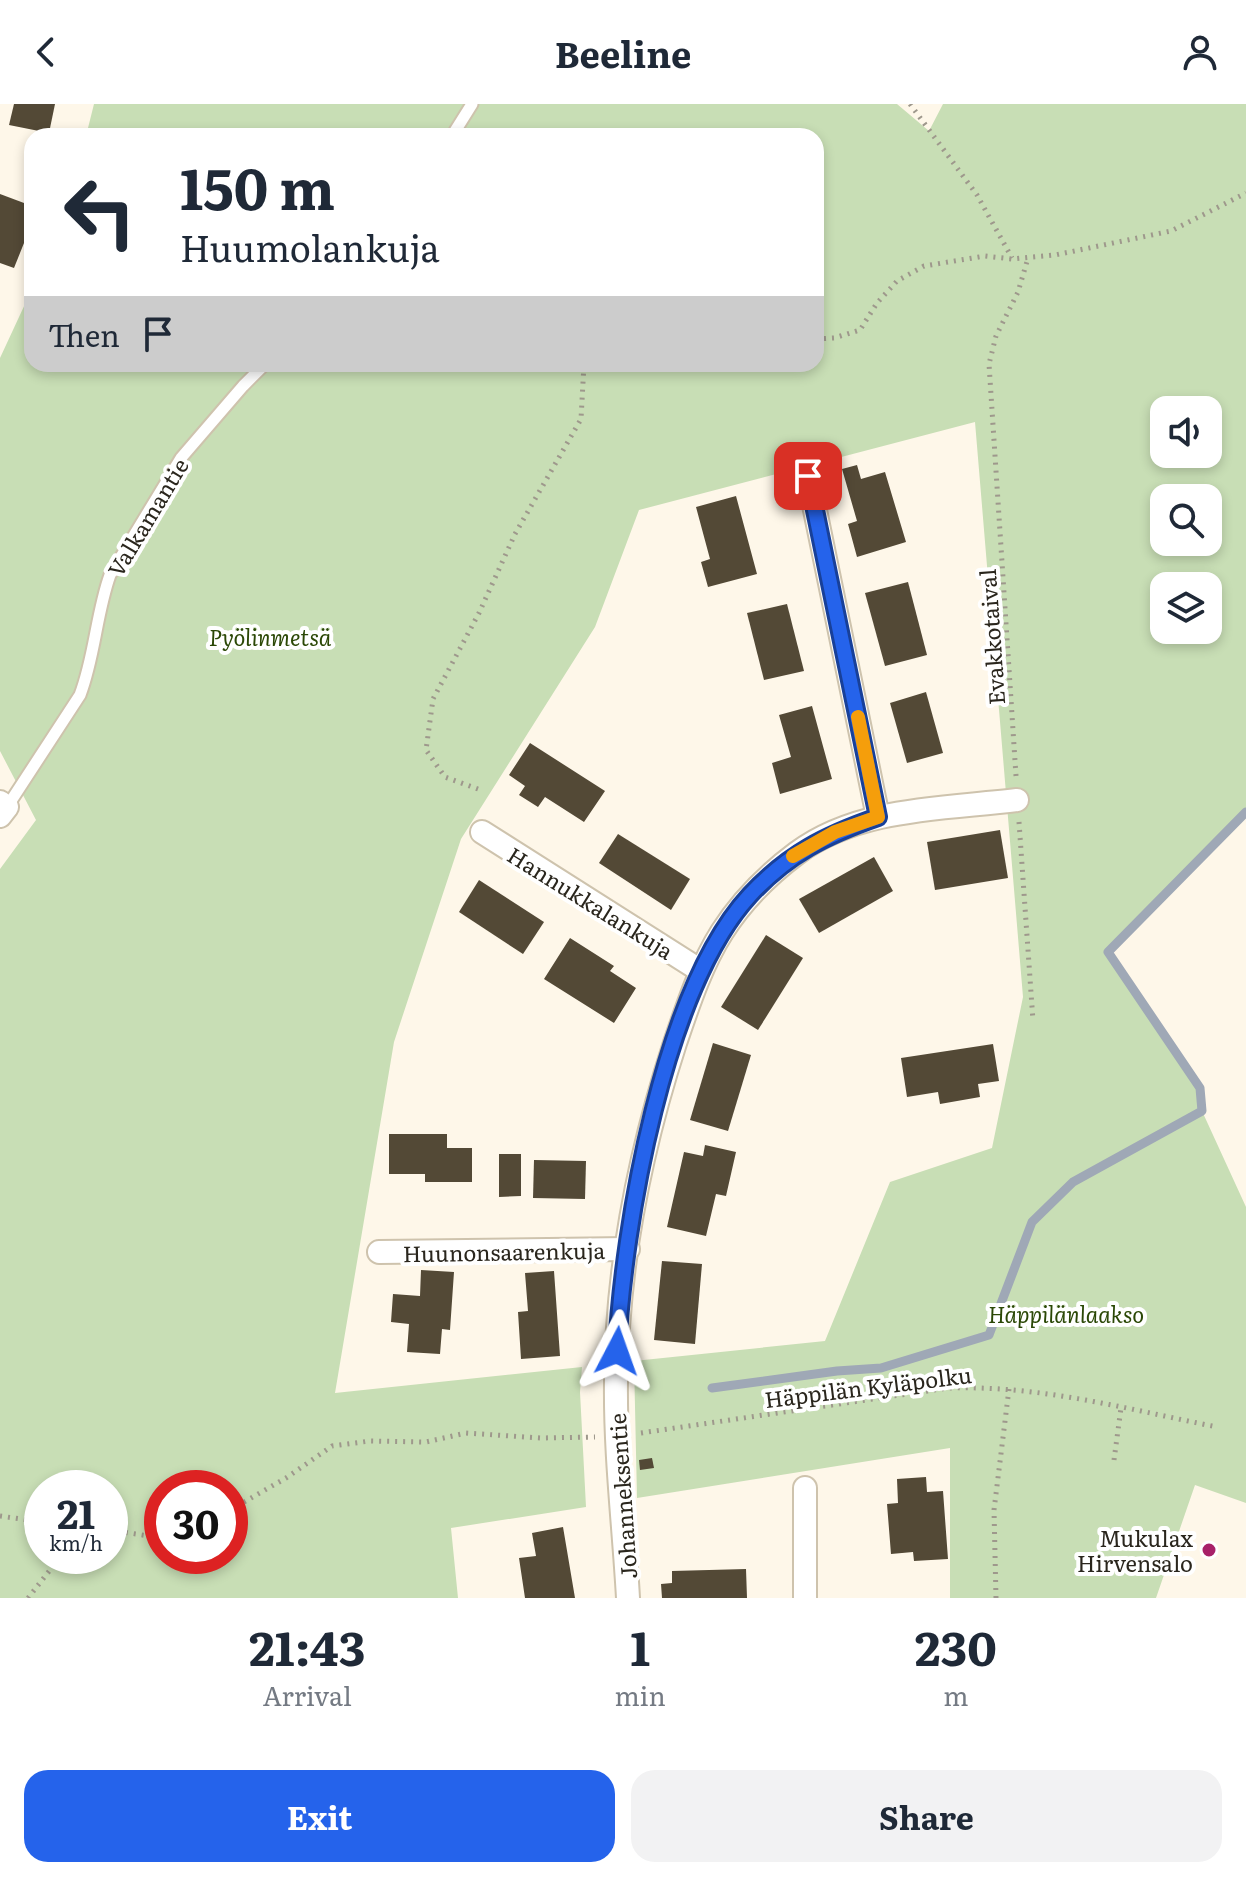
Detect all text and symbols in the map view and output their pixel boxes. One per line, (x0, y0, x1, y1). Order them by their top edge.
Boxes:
text: Beeline (555, 26, 691, 79)
icon: back (24, 30, 68, 74)
icon: person (1178, 30, 1222, 74)
text: 150 m (180, 144, 335, 227)
icon: left (48, 160, 152, 264)
text: Huumolankuja (180, 220, 440, 273)
text: Then (48, 312, 120, 356)
icon: arrive (136, 312, 180, 356)
map controls (1150, 396, 1222, 644)
button: sound (1150, 396, 1222, 468)
pin (774, 442, 842, 510)
street label: Valkamantie (98, 451, 196, 583)
icon: arrive (786, 454, 830, 498)
button: search (1150, 484, 1222, 556)
street label: Evakkotaival (970, 568, 1012, 706)
button: layers (1150, 572, 1222, 644)
park label: Pyölinmetsä (209, 620, 332, 653)
street label: Hannukkalankuja (502, 838, 680, 966)
street label: Huunonsaarenkuja (403, 1233, 606, 1269)
park label: Häppilänlaakso (988, 1297, 1144, 1330)
position arrow (575, 1309, 659, 1393)
street label: Häppilän Kyläpolku (762, 1357, 974, 1415)
street label: Johanneksentie (600, 1412, 644, 1580)
speed limit sign: 30 (144, 1470, 248, 1574)
text: 21 (57, 1482, 95, 1541)
place label: Mukulax Hirvensalo (1077, 1521, 1194, 1579)
text: km/h (49, 1527, 103, 1557)
marker: Mukulax Hirvensalo (1200, 1541, 1218, 1559)
text: 21:43 (249, 1610, 365, 1681)
text: 1 (630, 1610, 650, 1681)
text: 230 (915, 1610, 997, 1681)
text: Arrival (263, 1675, 352, 1714)
text: min (615, 1675, 666, 1714)
text: m (943, 1675, 968, 1714)
button: Exit (24, 1770, 615, 1862)
button: Share (631, 1770, 1222, 1862)

